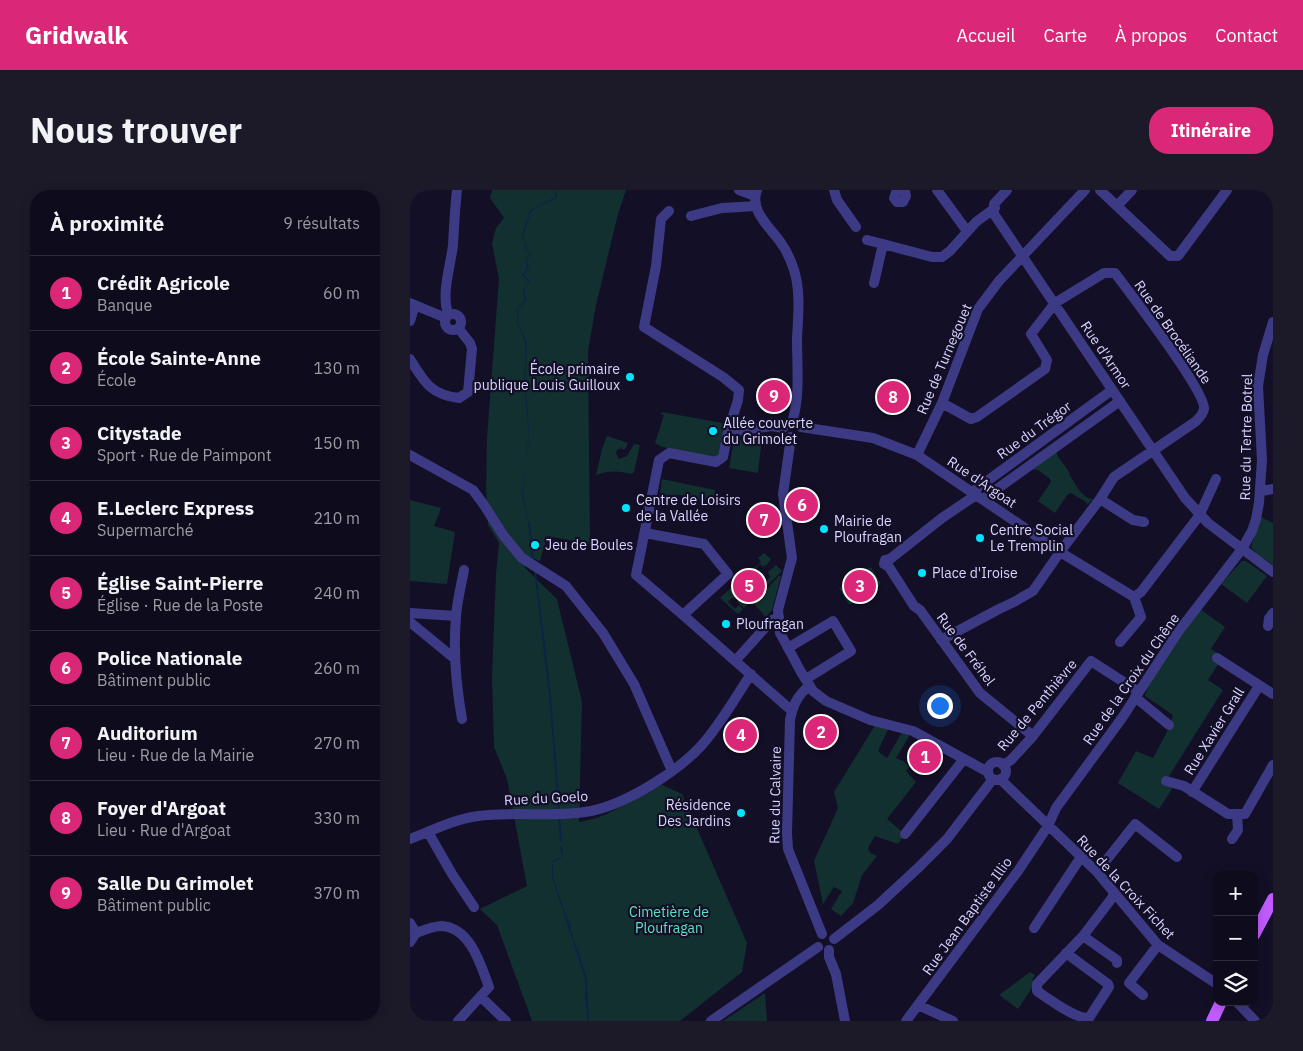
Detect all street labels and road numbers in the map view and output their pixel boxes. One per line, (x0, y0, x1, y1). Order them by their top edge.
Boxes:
street label: Rue de Brocéliande (1131, 277, 1216, 387)
street label: Rue de Turnegouet (913, 301, 976, 417)
street label: Rue d'Armor (1077, 318, 1135, 392)
street label: Rue du Tertre Botrel (1236, 373, 1256, 500)
street label: Rue du Trégor (993, 397, 1075, 463)
street label: Rue d'Argoat (944, 452, 1020, 512)
street label: Rue de Fréhel (933, 609, 999, 689)
street label: Rue de la Croix du Chêne (1079, 610, 1183, 748)
street label: Rue de Penthièvre (993, 655, 1081, 755)
street label: Rue Xavier Grall (1180, 684, 1248, 778)
street label: Rue du Calvaire (765, 746, 785, 844)
street label: Rue du Goelo (503, 787, 589, 809)
street label: Rue de la Croix Fichet (1073, 831, 1179, 943)
street label: Rue Jean Baptiste Illio (918, 853, 1016, 979)

